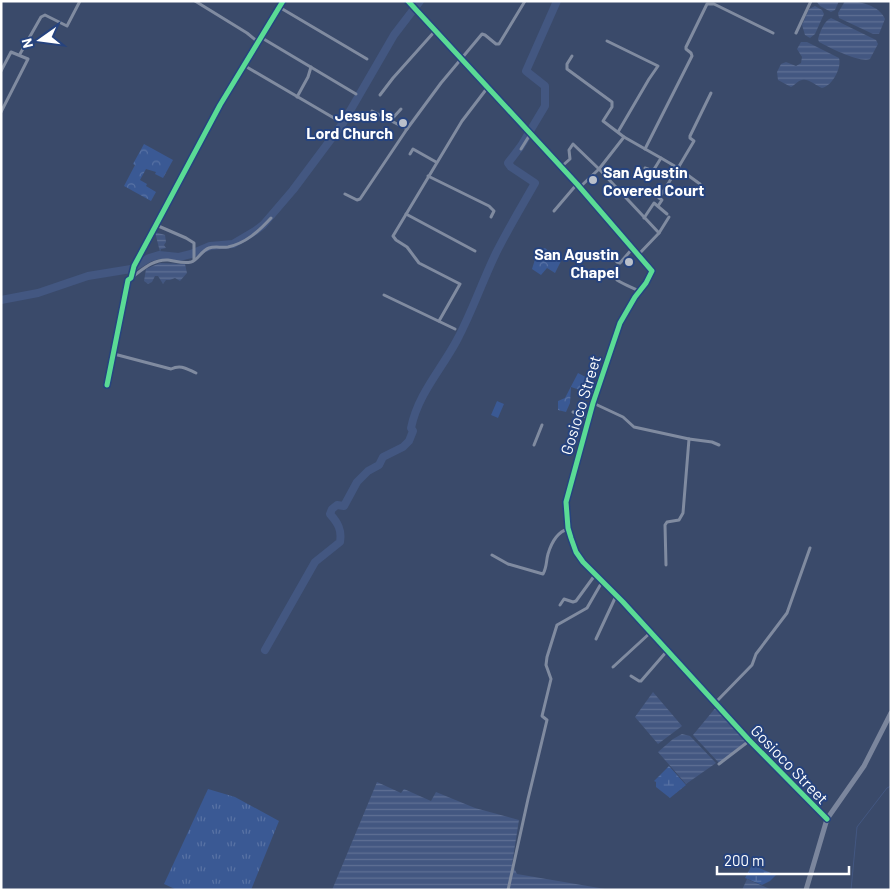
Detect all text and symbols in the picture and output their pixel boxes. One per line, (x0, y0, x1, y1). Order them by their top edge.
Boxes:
north arrow (15, 15, 65, 65)
text: N (18, 37, 36, 50)
place label: Jesus Is Lord Church (306, 105, 393, 142)
marker: Jesus Is Lord Church (397, 117, 409, 129)
place label: San Agustin Covered Court (603, 162, 704, 199)
marker: San Agustin Covered Court (587, 174, 599, 186)
place label: San Agustin Chapel (534, 244, 619, 281)
marker: San Agustin Chapel (623, 256, 635, 268)
street label: Gosioco Street (556, 353, 604, 457)
street label: Gosioco Street (747, 720, 833, 808)
scale bar (717, 844, 850, 876)
text: 200 m (724, 851, 764, 869)

